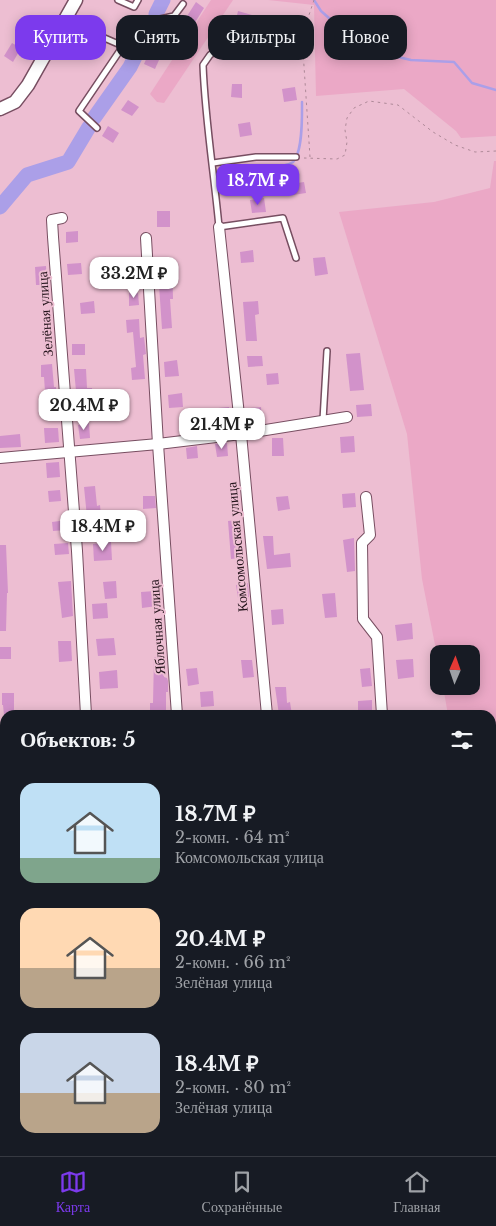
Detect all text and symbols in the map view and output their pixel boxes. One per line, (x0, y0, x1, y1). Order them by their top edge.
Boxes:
chip: Купить (15, 15, 106, 60)
chip: Снять (116, 15, 198, 60)
chip: Фильтры (208, 15, 314, 60)
chip: Новое (324, 15, 407, 60)
pin: 18.7M ₽ (212, 164, 304, 206)
text: 18.7M ₽ (227, 170, 289, 190)
pin: 33.2M ₽ (88, 256, 180, 299)
text: 33.2M ₽ (101, 263, 167, 283)
street label: Зелёная улица (33, 270, 57, 357)
pin: 20.4M ₽ (38, 388, 130, 431)
text: 20.4M ₽ (50, 395, 118, 415)
pin: 21.4M ₽ (176, 408, 268, 450)
text: 21.4M ₽ (190, 414, 254, 434)
street label: Комсомольская улица (222, 481, 252, 613)
pin: 18.4M ₽ (57, 510, 149, 552)
text: 18.4M ₽ (71, 516, 135, 536)
street label: Яблочная улица (145, 578, 169, 675)
north arrow (430, 645, 480, 695)
map controls (430, 645, 480, 695)
icon: filters (448, 726, 476, 754)
text: Объектов: 5 (20, 727, 135, 753)
text: 18.7M ₽ (175, 801, 256, 827)
icon: home (60, 803, 120, 863)
text: 2-комн. · 64 m² (175, 827, 290, 847)
text: Комсомольская улица (175, 847, 324, 867)
text: 20.4M ₽ (175, 926, 265, 952)
icon: home (60, 928, 120, 988)
text: 2-комн. · 66 m² (175, 952, 291, 972)
text: Зелёная улица (175, 972, 272, 992)
text: 18.4M ₽ (175, 1051, 259, 1077)
icon: home (60, 1053, 120, 1113)
text: 2-комн. · 80 m² (175, 1077, 291, 1097)
text: Зелёная улица (175, 1097, 272, 1117)
tab: Карта (56, 1168, 90, 1216)
tab: Сохранённые (202, 1168, 282, 1216)
tab: Главная (393, 1168, 440, 1216)

